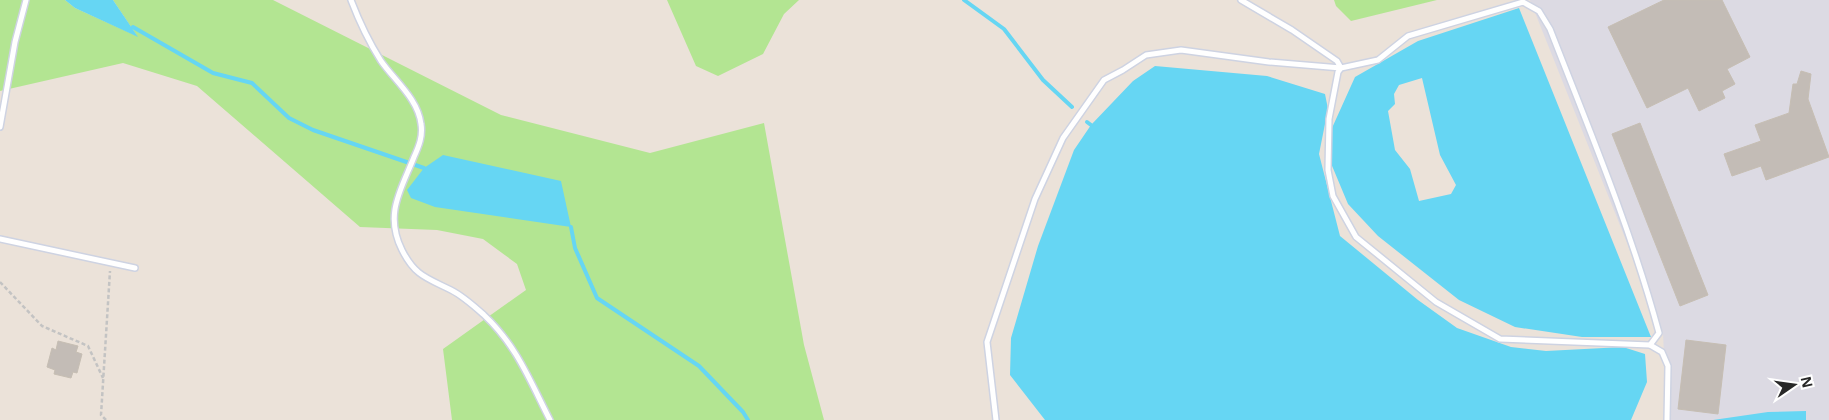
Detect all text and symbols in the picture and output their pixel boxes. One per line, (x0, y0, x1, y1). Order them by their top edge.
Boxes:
north arrow (1769, 360, 1819, 410)
text: N (1797, 374, 1818, 390)

